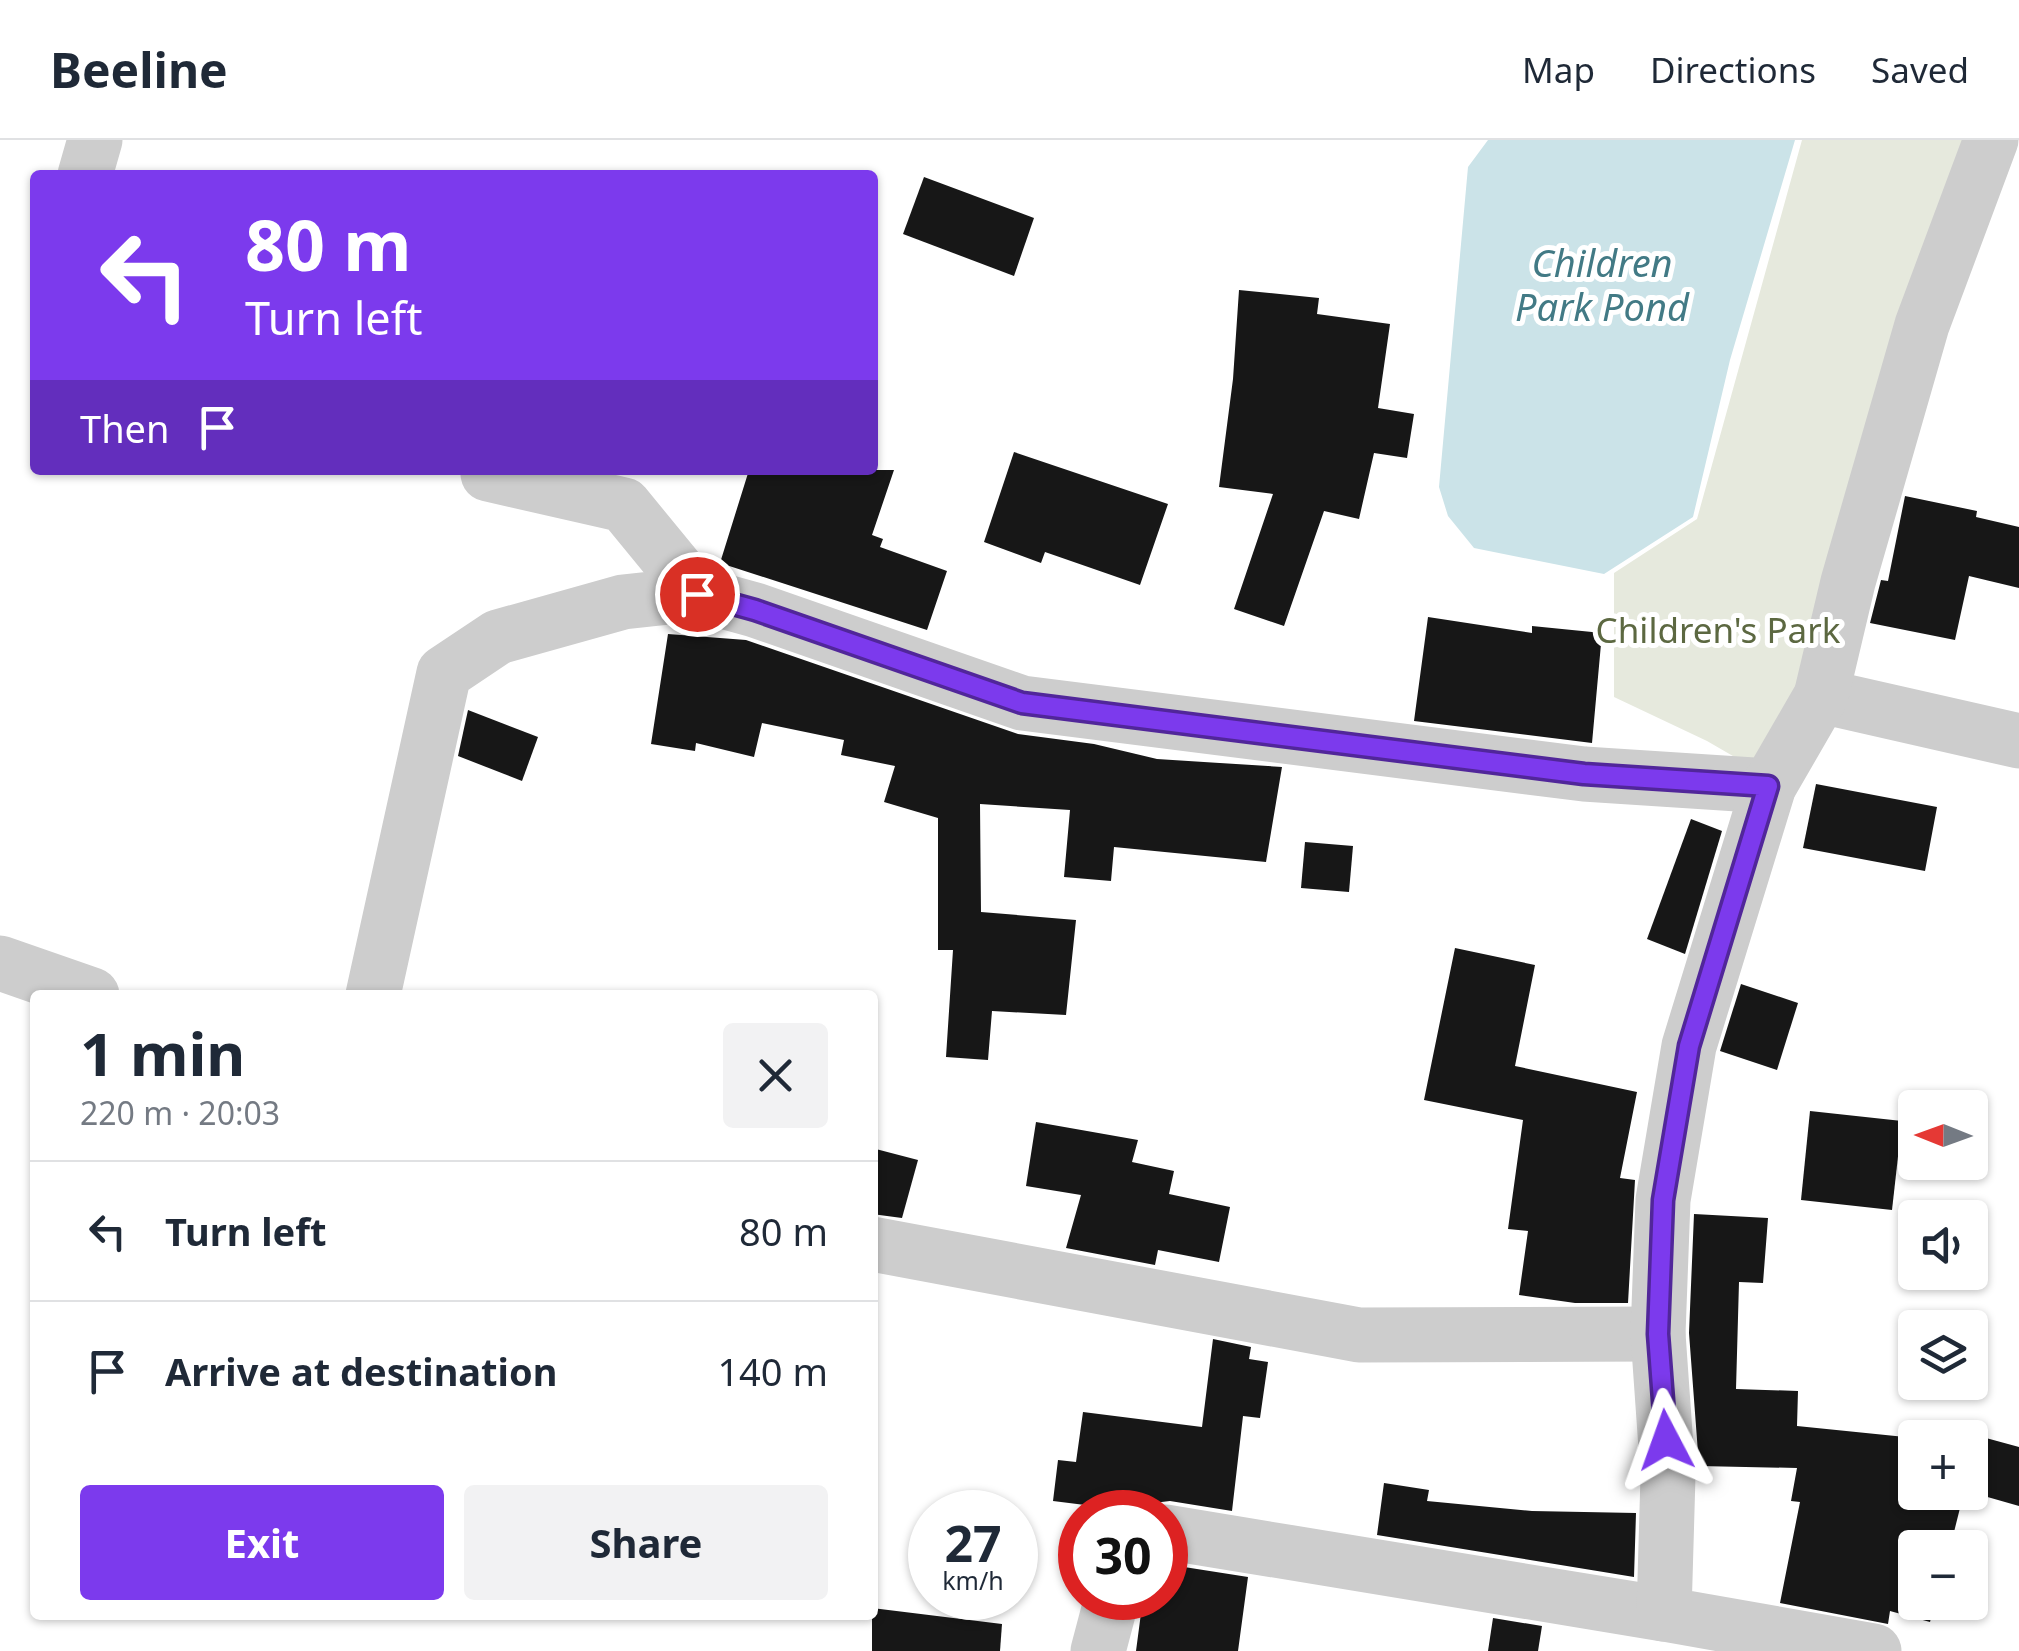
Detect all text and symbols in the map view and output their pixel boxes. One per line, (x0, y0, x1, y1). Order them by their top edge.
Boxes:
text: Beeline (50, 37, 228, 102)
text: Map (1522, 46, 1595, 93)
text: Directions (1650, 46, 1816, 93)
text: Saved (1871, 46, 1969, 93)
text: 80 m (245, 196, 412, 292)
icon: left (80, 210, 210, 340)
water label: Children Park Pond (1515, 236, 1690, 332)
text: Turn left (245, 287, 422, 348)
icon: arrive (190, 400, 245, 455)
text: Then (80, 402, 170, 454)
pin (655, 552, 740, 637)
icon: arrive (670, 567, 725, 622)
park label: Children's Park (1596, 606, 1841, 653)
text: 1 min (80, 1012, 245, 1094)
button: close (723, 1023, 828, 1128)
north arrow (1898, 1090, 1988, 1180)
map controls (1898, 1090, 1988, 1620)
text: 220 m · 20:03 (80, 1091, 280, 1134)
button: sound (1898, 1200, 1988, 1290)
icon: left (80, 1204, 135, 1259)
text: Turn left (165, 1205, 327, 1257)
text: 80 m (739, 1205, 828, 1257)
button: layers (1898, 1310, 1988, 1400)
icon: arrive (80, 1344, 135, 1399)
text: Arrive at destination (165, 1345, 557, 1397)
text: 140 m (717, 1345, 828, 1397)
position arrow (1614, 1388, 1718, 1492)
button: + (1898, 1420, 1988, 1510)
button: Exit (80, 1485, 444, 1600)
button: Share (464, 1485, 828, 1600)
speed limit sign: 30 (1058, 1490, 1188, 1620)
text: 27 (944, 1509, 1002, 1577)
button: − (1898, 1530, 1988, 1620)
text: km/h (942, 1563, 1004, 1597)

